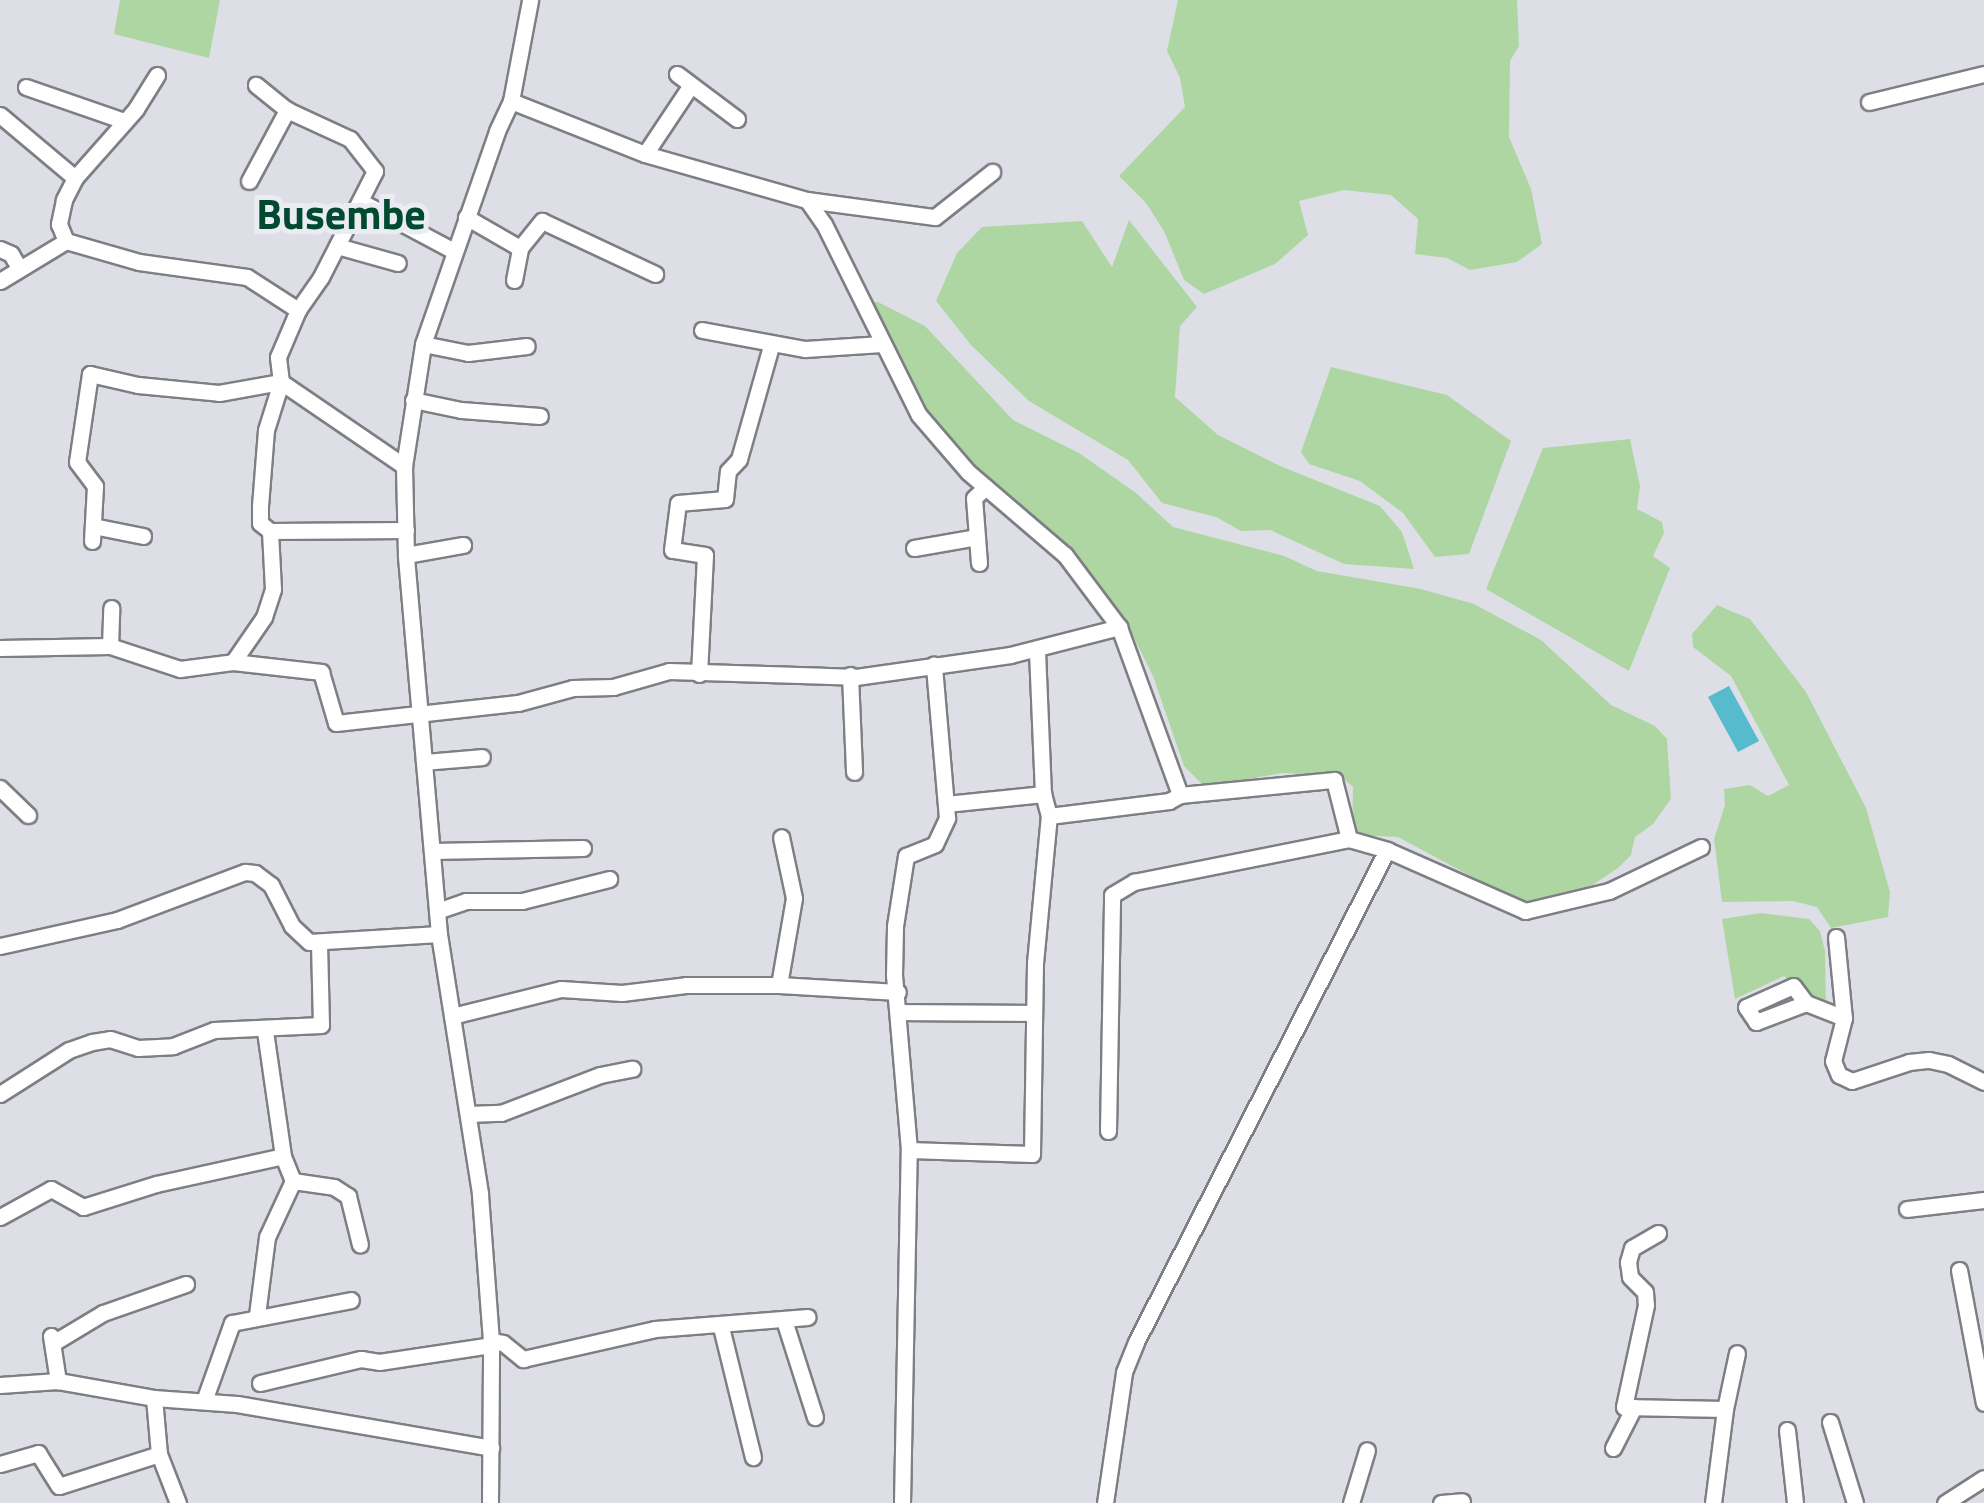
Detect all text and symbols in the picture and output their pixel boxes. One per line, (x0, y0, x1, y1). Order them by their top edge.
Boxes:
district label: Busembe (256, 188, 426, 238)

